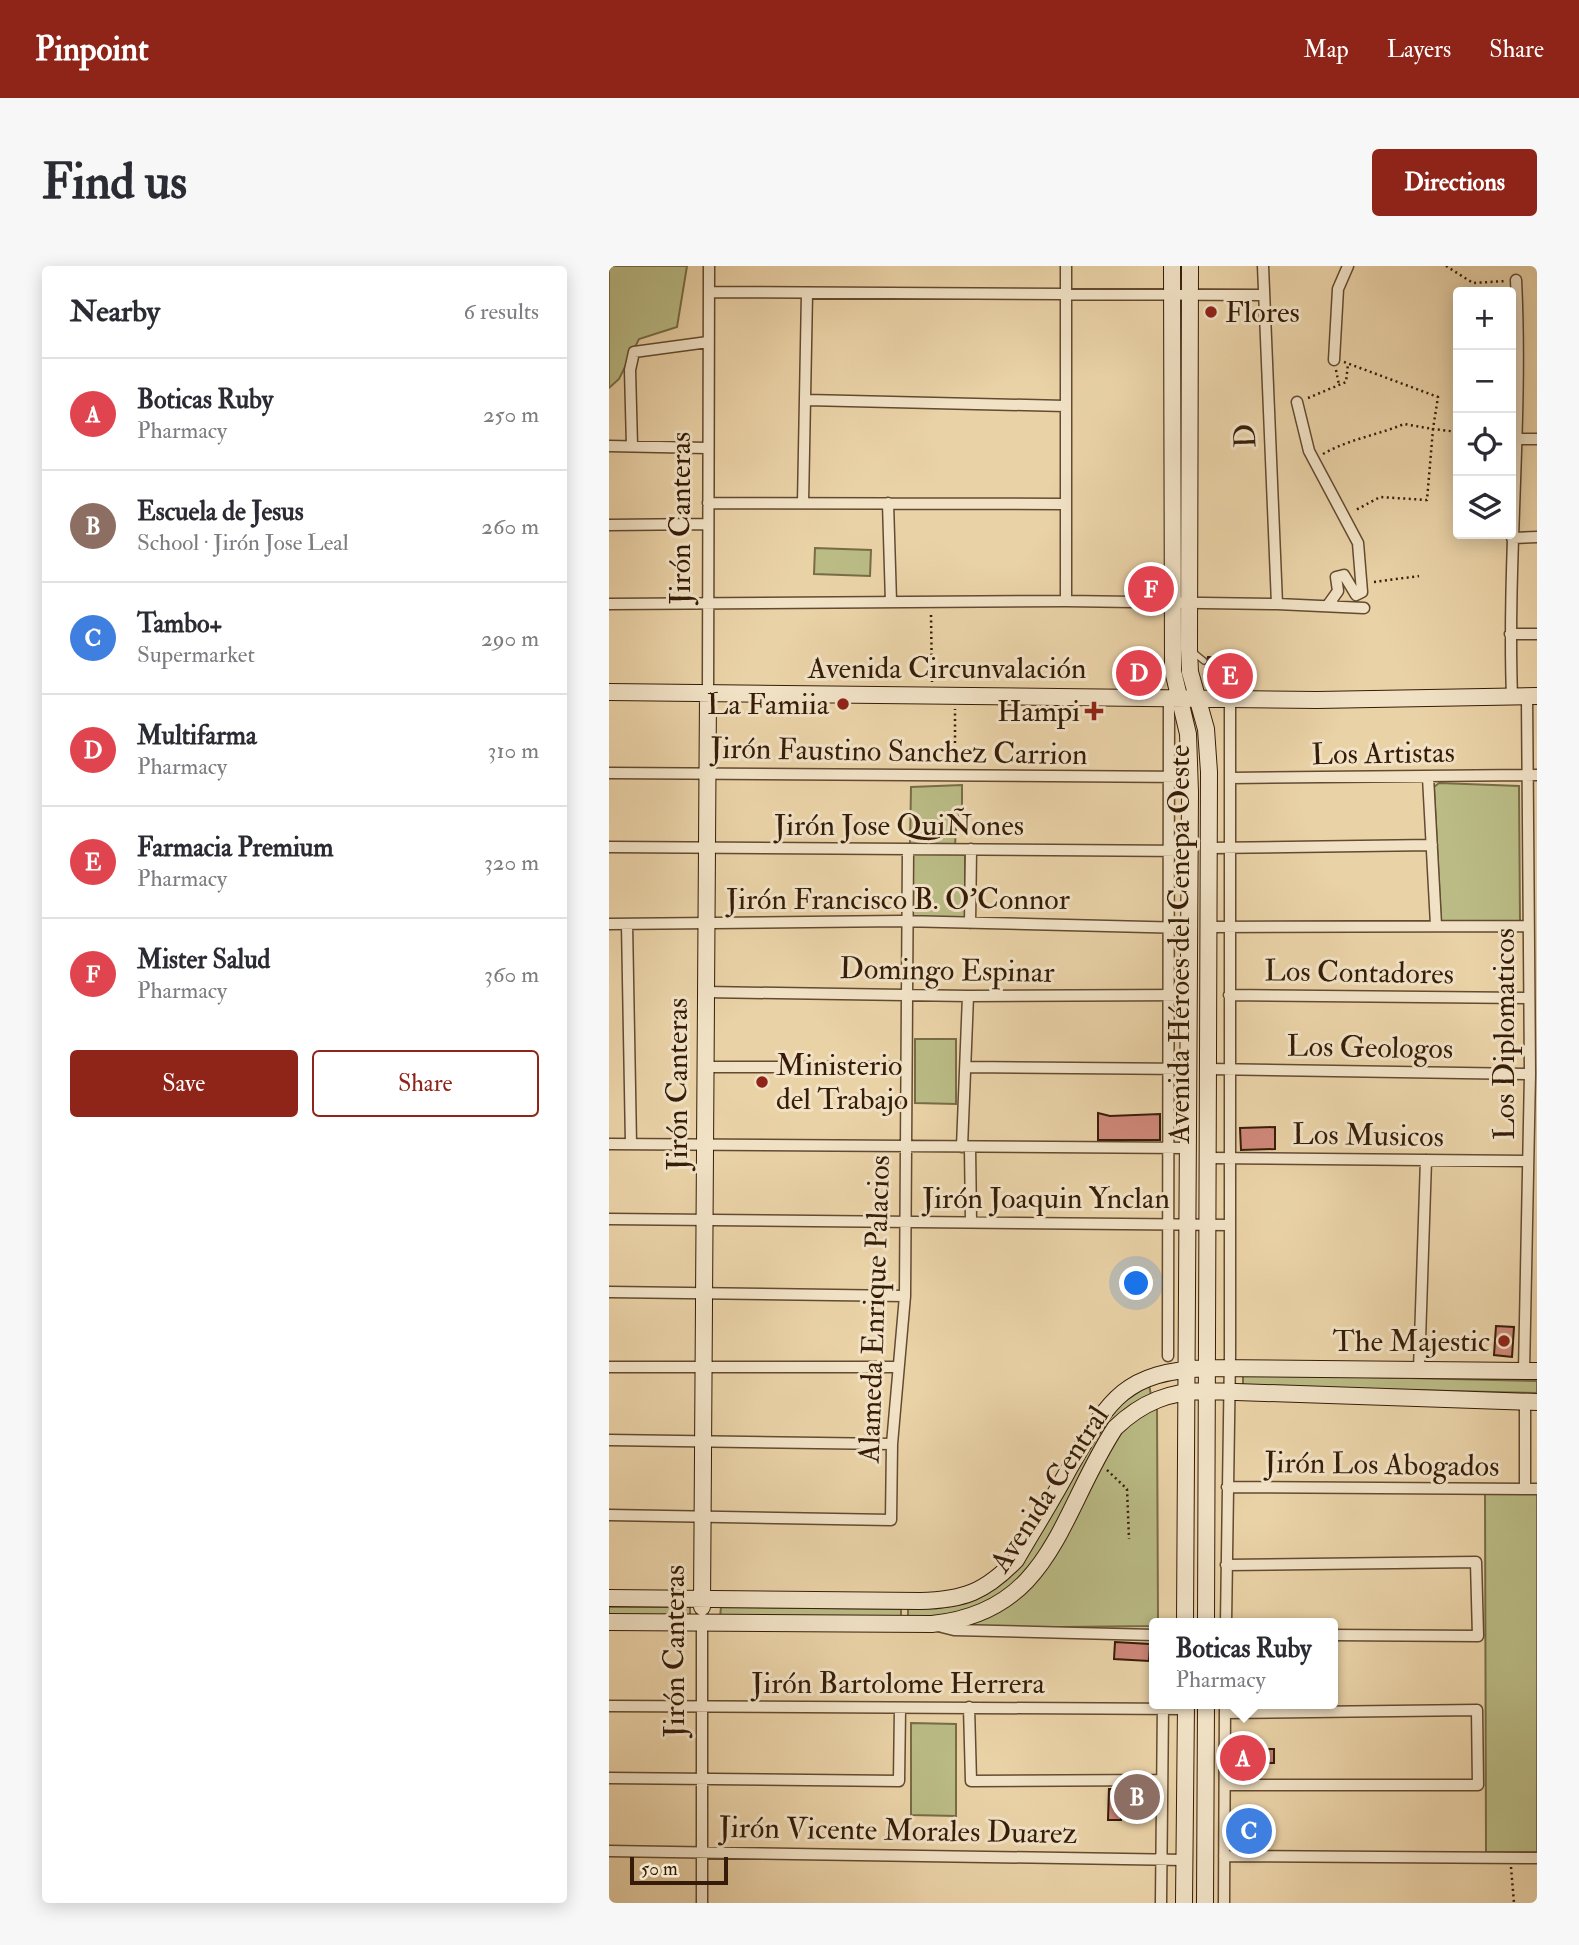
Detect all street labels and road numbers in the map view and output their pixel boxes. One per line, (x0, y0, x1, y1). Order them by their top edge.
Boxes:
street label: D (1227, 423, 1264, 449)
street label: Jirón Canteras (662, 432, 699, 605)
street label: Avenida Circunvalación (807, 650, 1086, 687)
street label: Jirón Faustino Sanchez Carrion (709, 730, 1088, 773)
street label: Los Artistas (1311, 734, 1455, 773)
street label: Avenida Héroes del Cenepa Oeste (1161, 745, 1198, 1144)
street label: Jirón Jose QuiÑones (773, 807, 1024, 844)
street label: Jirón Francisco B. O'Connor (725, 881, 1070, 918)
street label: Los Diplomaticos (1486, 928, 1523, 1140)
street label: Domingo Espinar (839, 950, 1055, 991)
street label: Los Contadores (1264, 952, 1454, 993)
street label: Jirón Canteras (659, 998, 696, 1171)
street label: Los Geologos (1286, 1028, 1454, 1067)
street label: Los Musicos (1292, 1116, 1444, 1155)
street label: Alameda Enrique Palacios (851, 1154, 898, 1465)
street label: Jirón Joaquin Ynclan (921, 1180, 1170, 1217)
street label: Avenida Central (981, 1399, 1117, 1580)
street label: Jirón Los Abogados (1263, 1444, 1500, 1485)
street label: Jirón Canteras (656, 1565, 693, 1738)
street label: Jirón Bartolome Herrera (750, 1665, 1045, 1702)
street label: Jirón Vicente Morales Duarez (718, 1809, 1077, 1852)

